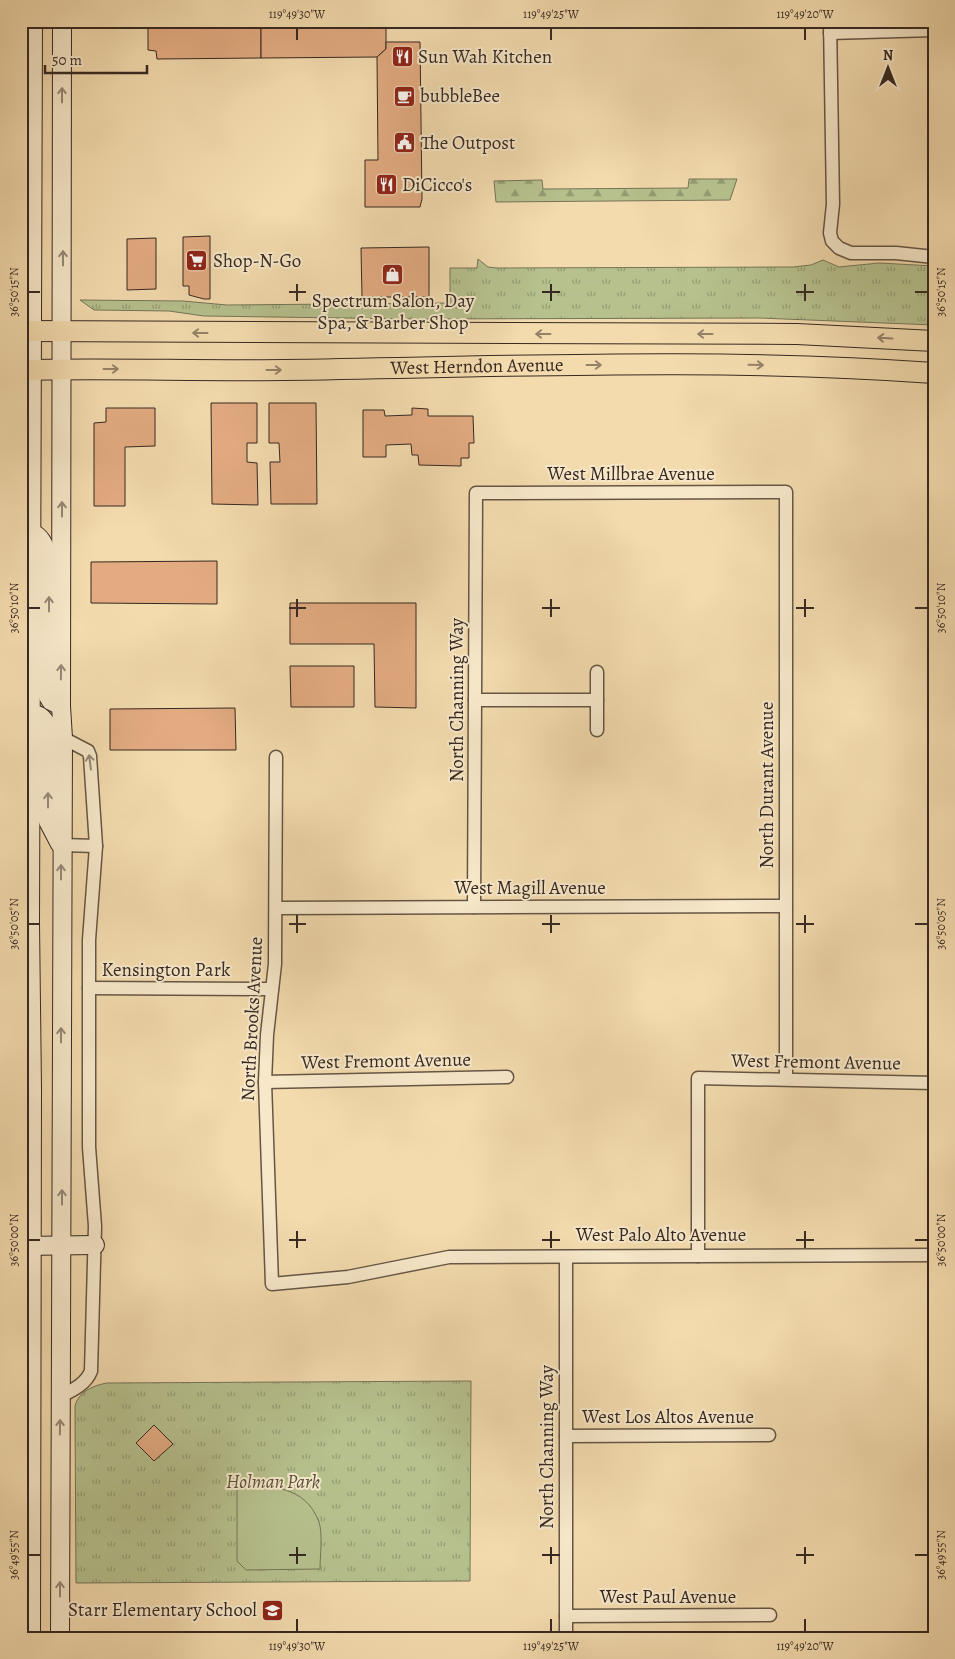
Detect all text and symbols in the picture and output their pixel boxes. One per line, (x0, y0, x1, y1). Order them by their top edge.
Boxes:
text: 119°49'30"W (269, 6, 326, 22)
text: 119°49'25"W (523, 6, 580, 22)
text: 119°49'20"W (776, 6, 834, 22)
scale bar (45, 42, 148, 74)
north arrow (862, 42, 912, 92)
place label: Sun Wah Kitchen (418, 44, 552, 70)
restaurant icon: Sun Wah Kitchen (390, 45, 414, 69)
text: N (883, 46, 893, 65)
text: 50 m (52, 50, 82, 70)
place label: bubbleBee (420, 83, 500, 109)
cafe icon: bubbleBee (392, 84, 416, 108)
one-way arrow (57, 88, 67, 104)
place label: The Outpost (421, 130, 515, 156)
public building icon: The Outpost (393, 131, 417, 155)
place label: DiCicco's (402, 172, 472, 198)
restaurant icon: DiCicco's (374, 173, 398, 197)
place label: Shop-N-Go (213, 248, 301, 274)
supermarket icon: Shop-N-Go (185, 249, 209, 273)
one-way arrow (58, 250, 68, 266)
shop icon: Spectrum Salon, Day Spa, & Barber Shop (381, 263, 405, 287)
text: 36°50'15"N (6, 267, 22, 317)
text: 36°50'15"N (933, 267, 949, 317)
place label: Spectrum Salon, Day Spa, & Barber Shop (312, 288, 475, 336)
one-way arrow (192, 328, 208, 338)
one-way arrow (535, 329, 551, 339)
one-way arrow (697, 329, 714, 339)
one-way arrow (877, 333, 893, 342)
street label: West Herndon Avenue (389, 352, 564, 381)
one-way arrow (585, 360, 601, 370)
one-way arrow (748, 360, 764, 370)
one-way arrow (102, 364, 119, 374)
one-way arrow (265, 365, 281, 375)
street label: West Millbrae Avenue (546, 461, 715, 487)
one-way arrow (57, 501, 67, 518)
text: 36°50'10"N (6, 582, 22, 633)
text: 36°50'10"N (933, 582, 949, 633)
one-way arrow (44, 596, 54, 612)
street label: North Channing Way (444, 617, 470, 782)
one-way arrow (56, 664, 66, 680)
street label: North Durant Avenue (754, 702, 780, 868)
one-way arrow (85, 755, 95, 771)
one-way arrow (43, 792, 53, 808)
one-way arrow (56, 865, 66, 881)
street label: West Magill Avenue (453, 875, 606, 901)
text: 36°50'05"N (6, 898, 22, 950)
text: 36°50'05"N (933, 898, 949, 950)
street label: North Brooks Avenue (235, 936, 269, 1102)
street label: Kensington Park (102, 957, 231, 983)
one-way arrow (56, 1027, 66, 1044)
street label: West Fremont Avenue (300, 1047, 471, 1075)
street label: West Fremont Avenue (730, 1048, 901, 1076)
one-way arrow (57, 1190, 66, 1206)
text: 36°50'00"N (6, 1213, 22, 1266)
text: 36°50'00"N (933, 1213, 949, 1266)
street label: West Palo Alto Avenue (575, 1222, 746, 1248)
street label: North Channing Way (534, 1364, 560, 1529)
street label: West Los Altos Avenue (581, 1404, 754, 1430)
one-way arrow (55, 1419, 65, 1435)
park label: Holman Park (226, 1469, 320, 1495)
text: 36°49'55"N (6, 1530, 22, 1580)
text: 36°49'55"N (933, 1530, 949, 1580)
one-way arrow (55, 1581, 65, 1598)
street label: West Paul Avenue (599, 1584, 736, 1610)
place label: Starr Elementary School (68, 1597, 257, 1623)
school or university icon: Starr Elementary School (261, 1598, 285, 1622)
text: 119°49'30"W (269, 1638, 326, 1654)
text: 119°49'25"W (523, 1638, 580, 1654)
text: 119°49'20"W (776, 1638, 834, 1654)

